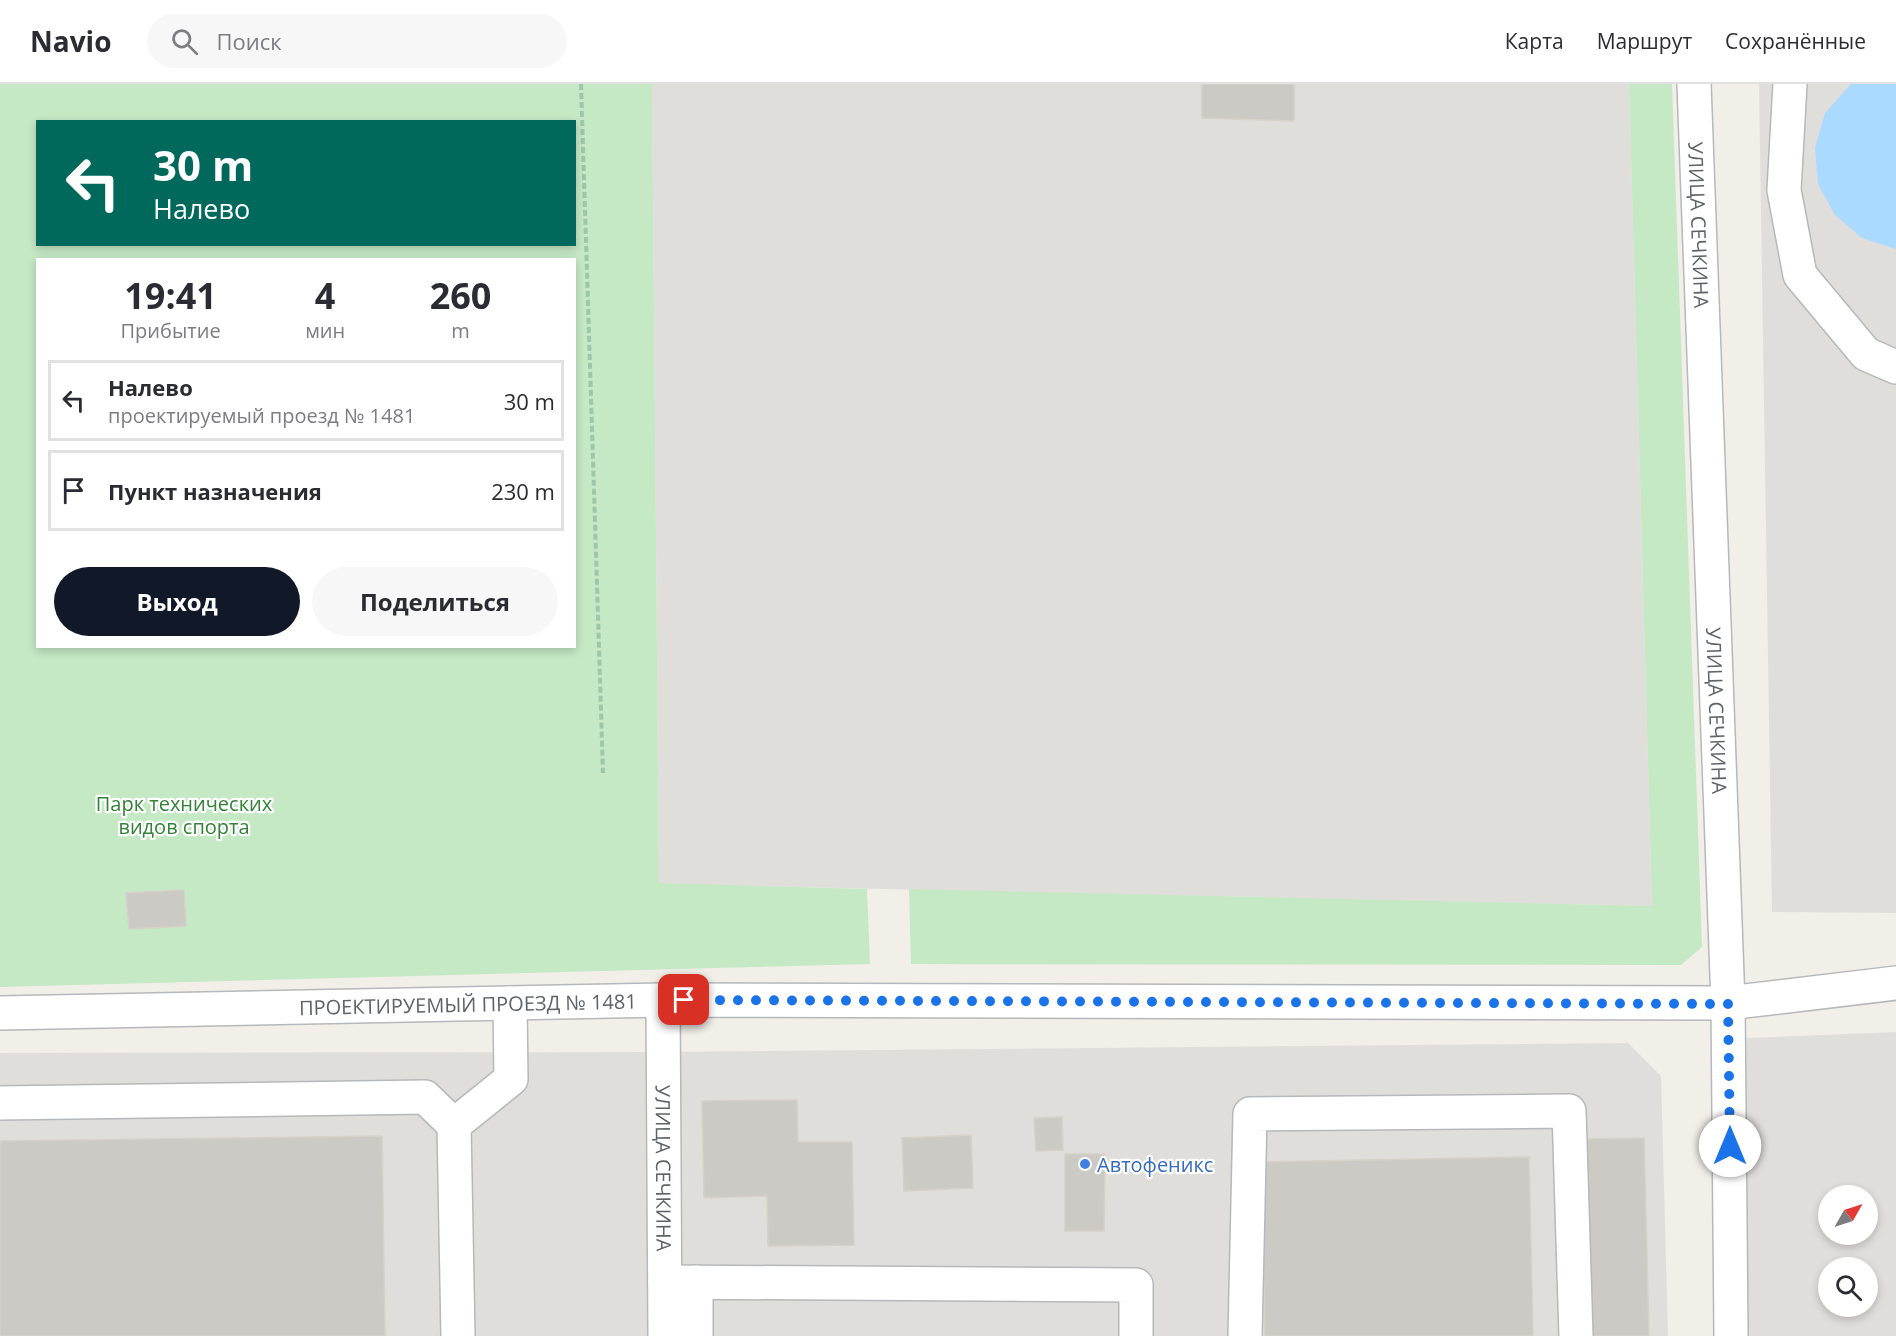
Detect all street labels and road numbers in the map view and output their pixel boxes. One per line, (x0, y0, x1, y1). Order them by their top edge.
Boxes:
street label: УЛИЦА СЕЧКИНА (1683, 141, 1716, 309)
street label: УЛИЦА СЕЧКИНА (1701, 627, 1734, 795)
street label: ПРОЕКТИРУЕМЫЙ ПРОЕЗД № 1481 (299, 987, 637, 1021)
street label: УЛИЦА СЕЧКИНА (650, 1085, 678, 1252)

